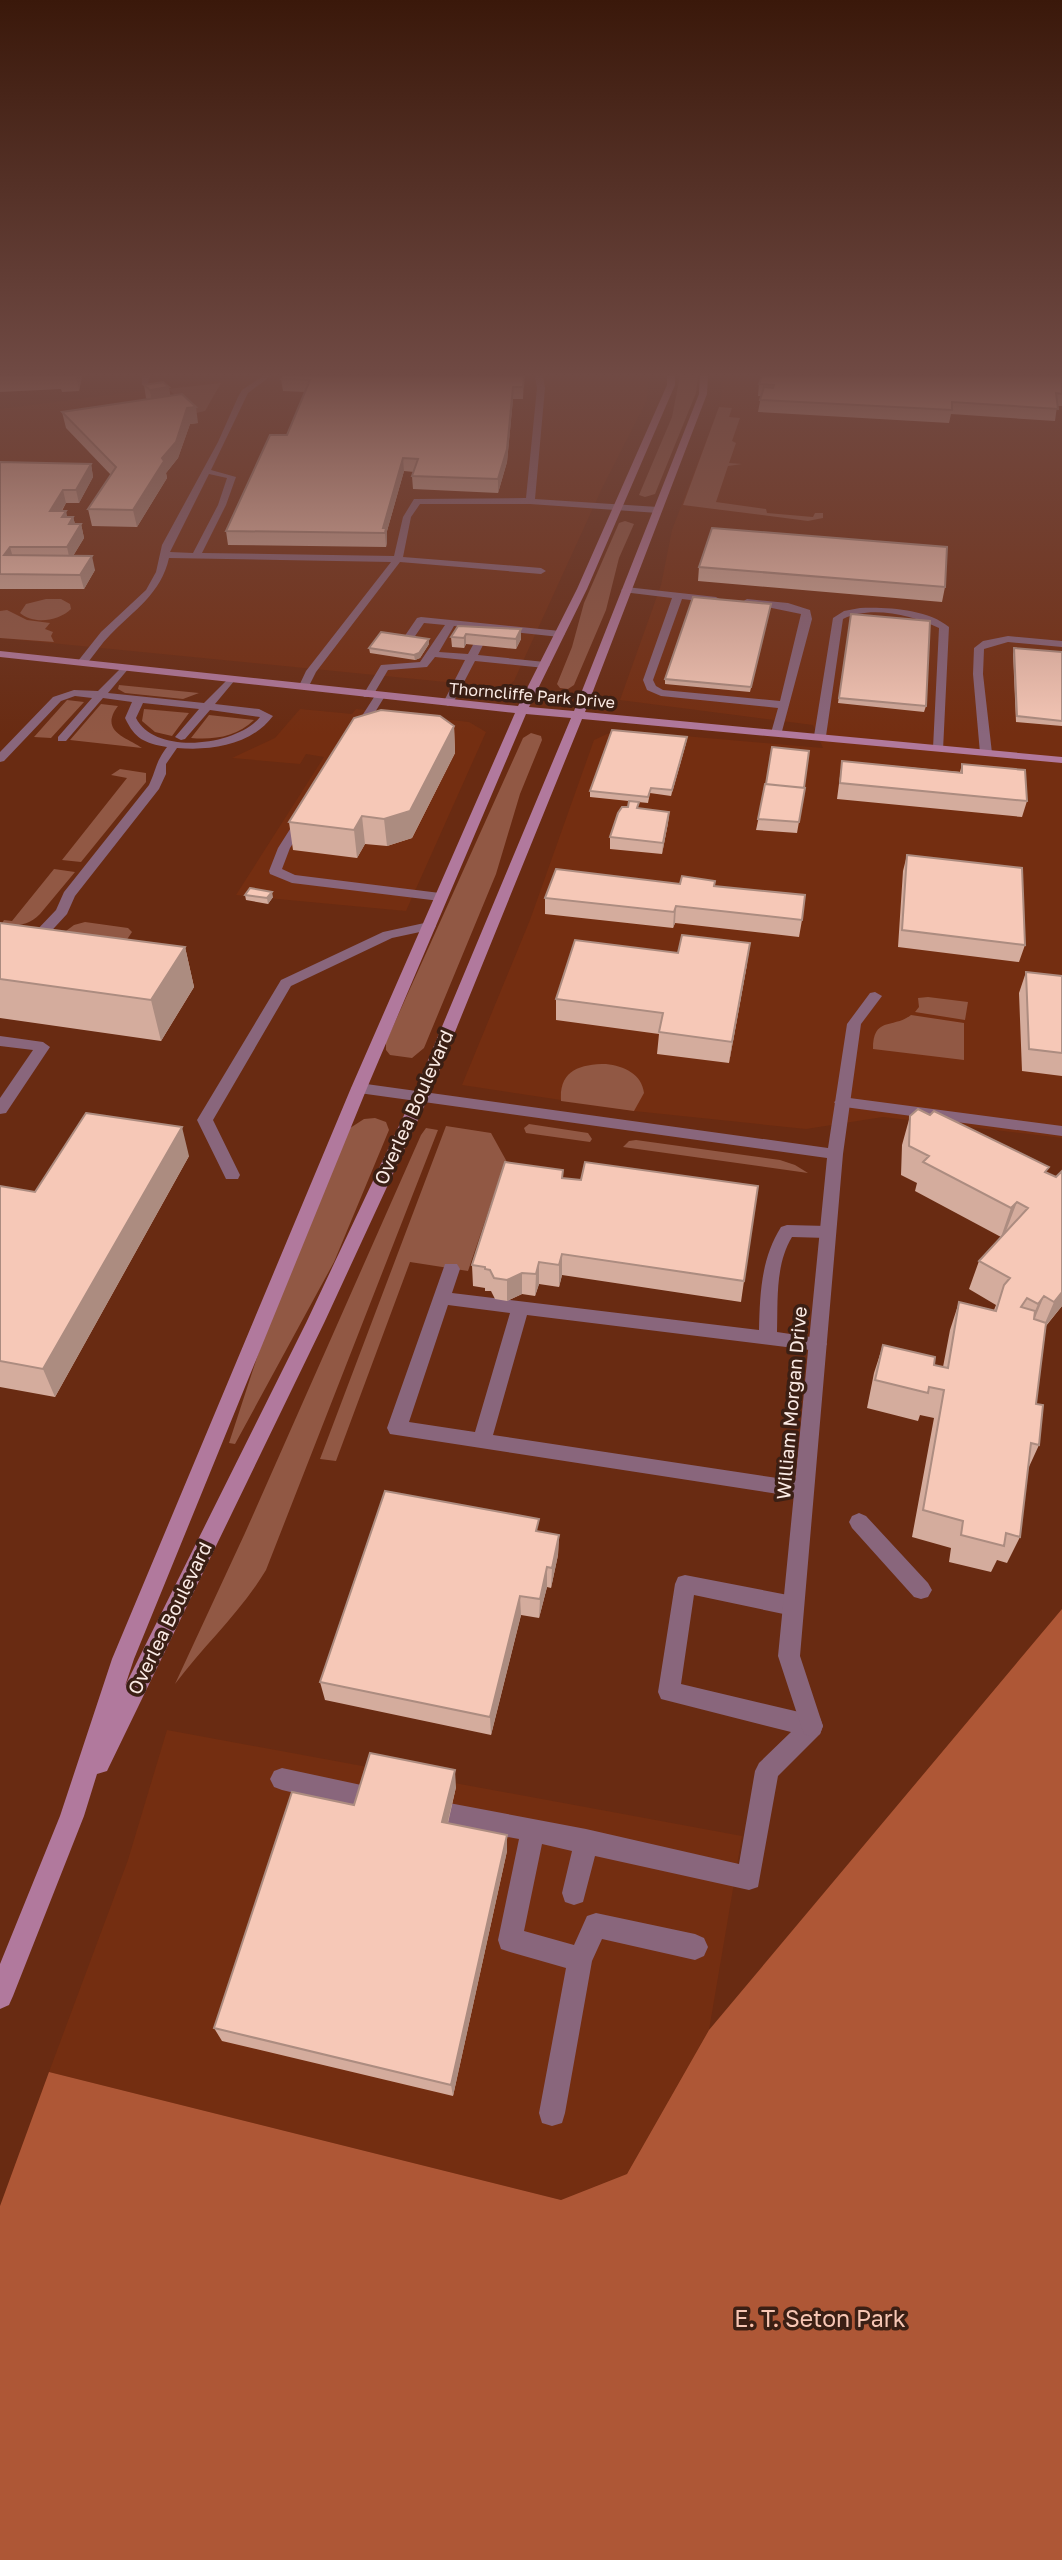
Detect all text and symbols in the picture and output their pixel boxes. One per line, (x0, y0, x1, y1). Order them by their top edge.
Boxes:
street label: Thorncliffe Park Drive (448, 678, 616, 712)
street label: Overlea Boulevard (369, 1026, 457, 1188)
street label: William Morgan Drive (771, 1305, 811, 1501)
street label: Overlea Boulevard (122, 1538, 216, 1698)
park label: E. T. Seton Park (734, 2304, 906, 2332)

